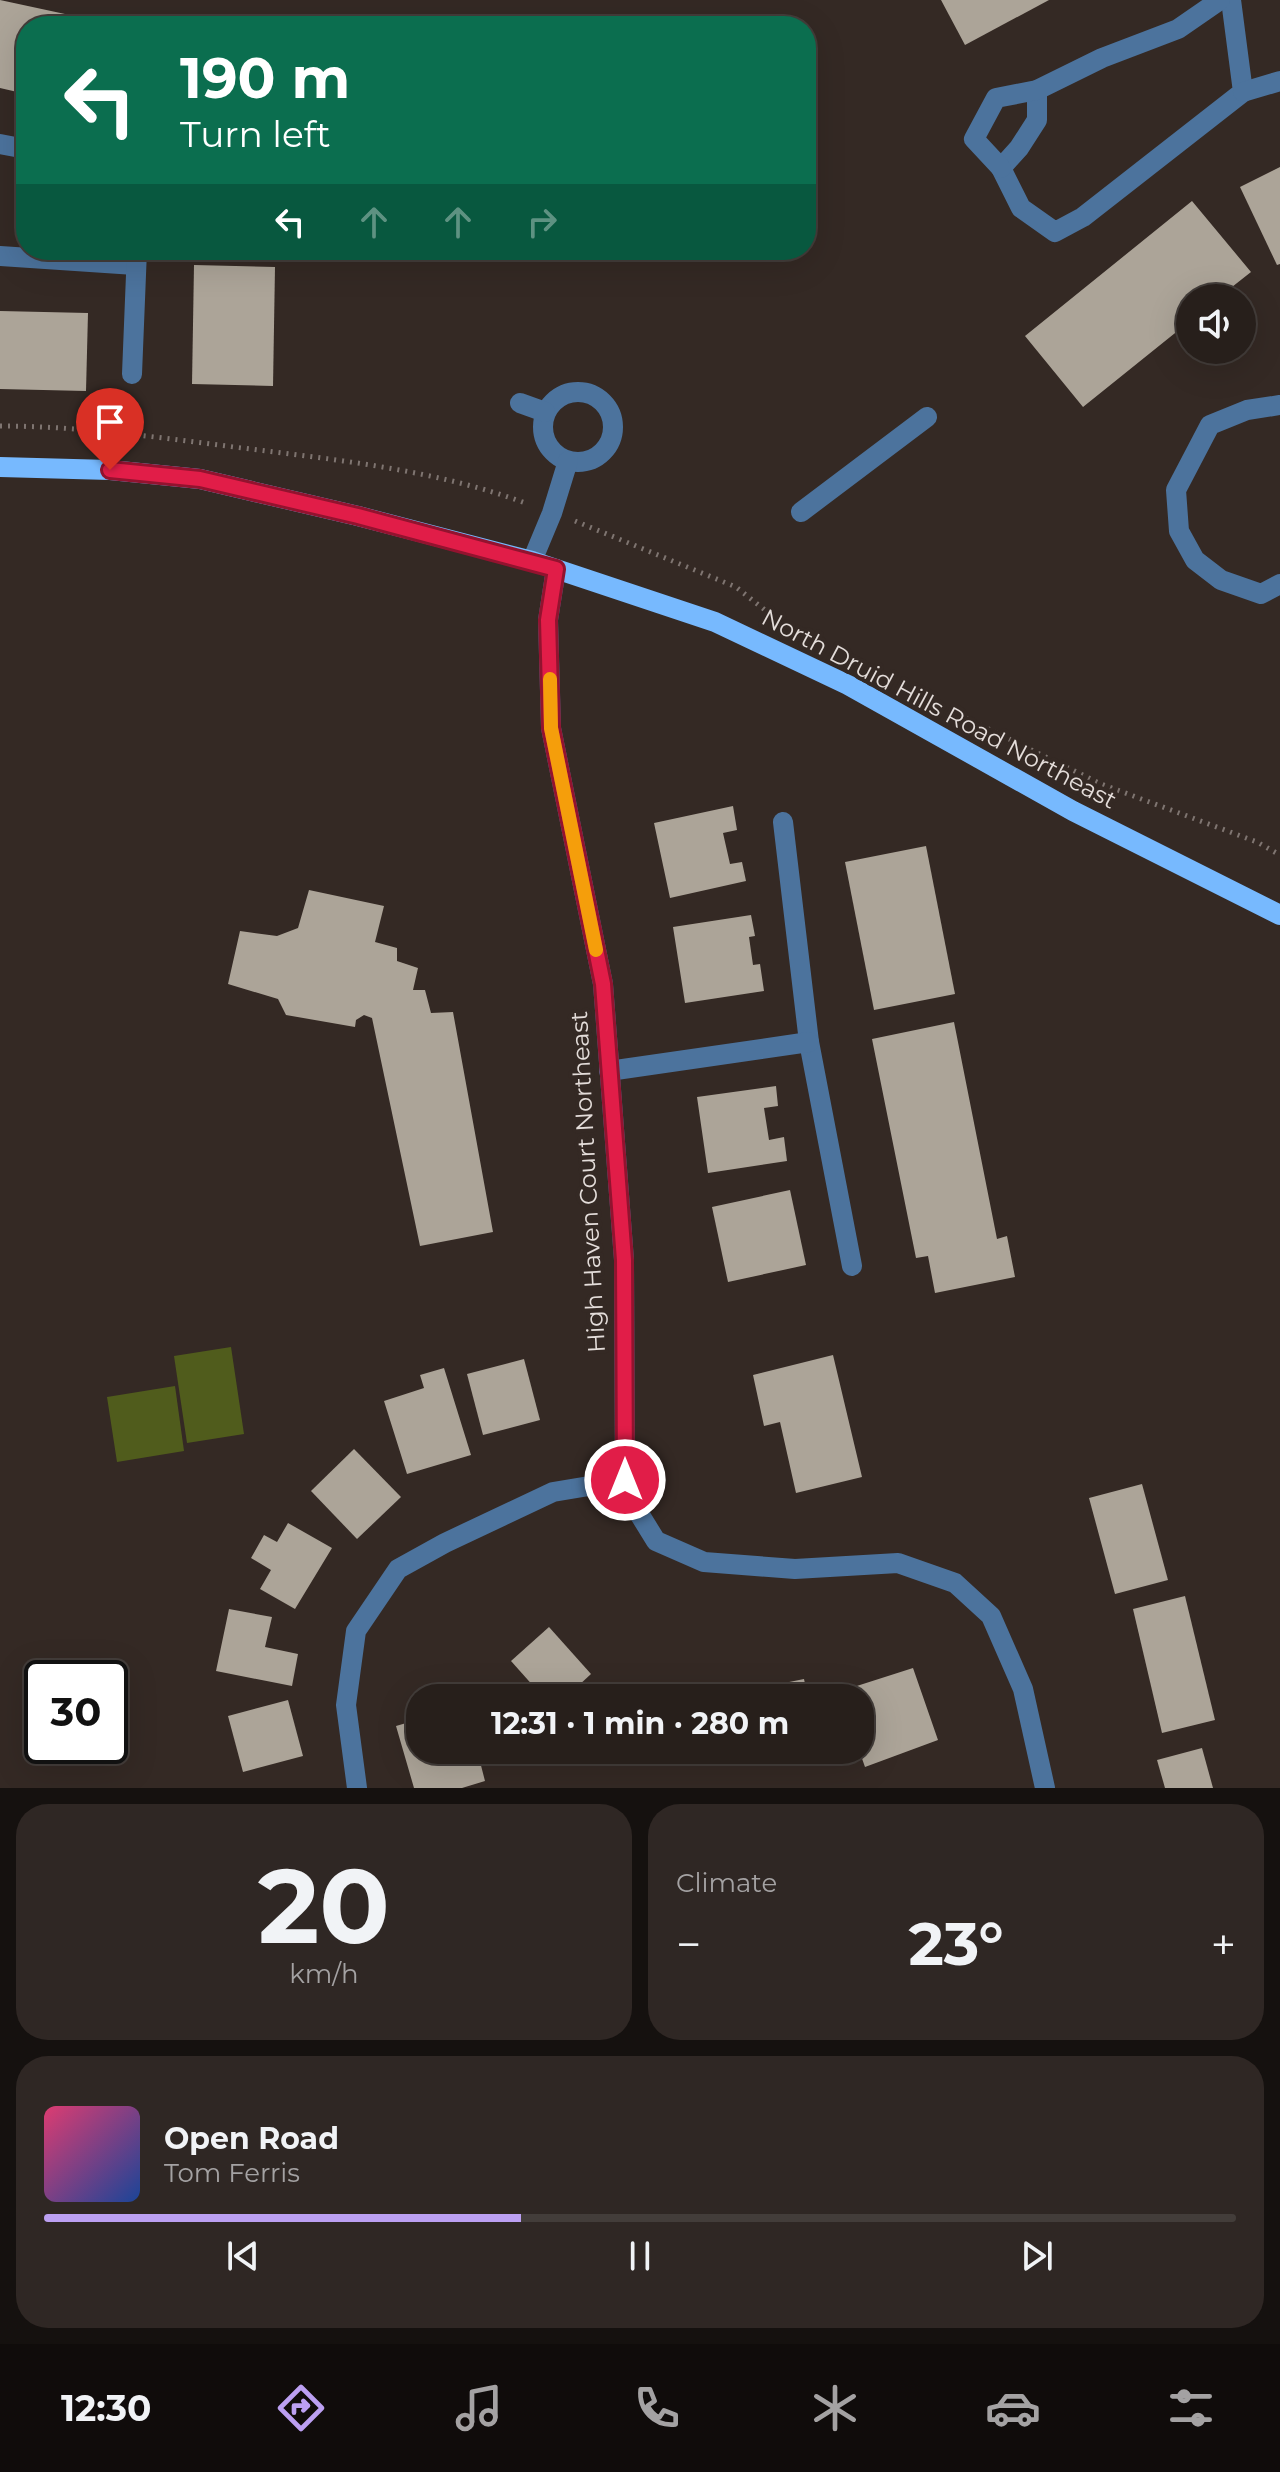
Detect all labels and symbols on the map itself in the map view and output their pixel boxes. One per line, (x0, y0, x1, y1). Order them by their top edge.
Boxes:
pin (76, 388, 144, 470)
street label: North Druid Hills Road Northeast (757, 602, 1122, 815)
street label: High Haven Court Northeast (564, 1010, 611, 1354)
position arrow (583, 1438, 667, 1522)
speed limit sign: 30 (24, 1660, 128, 1764)

